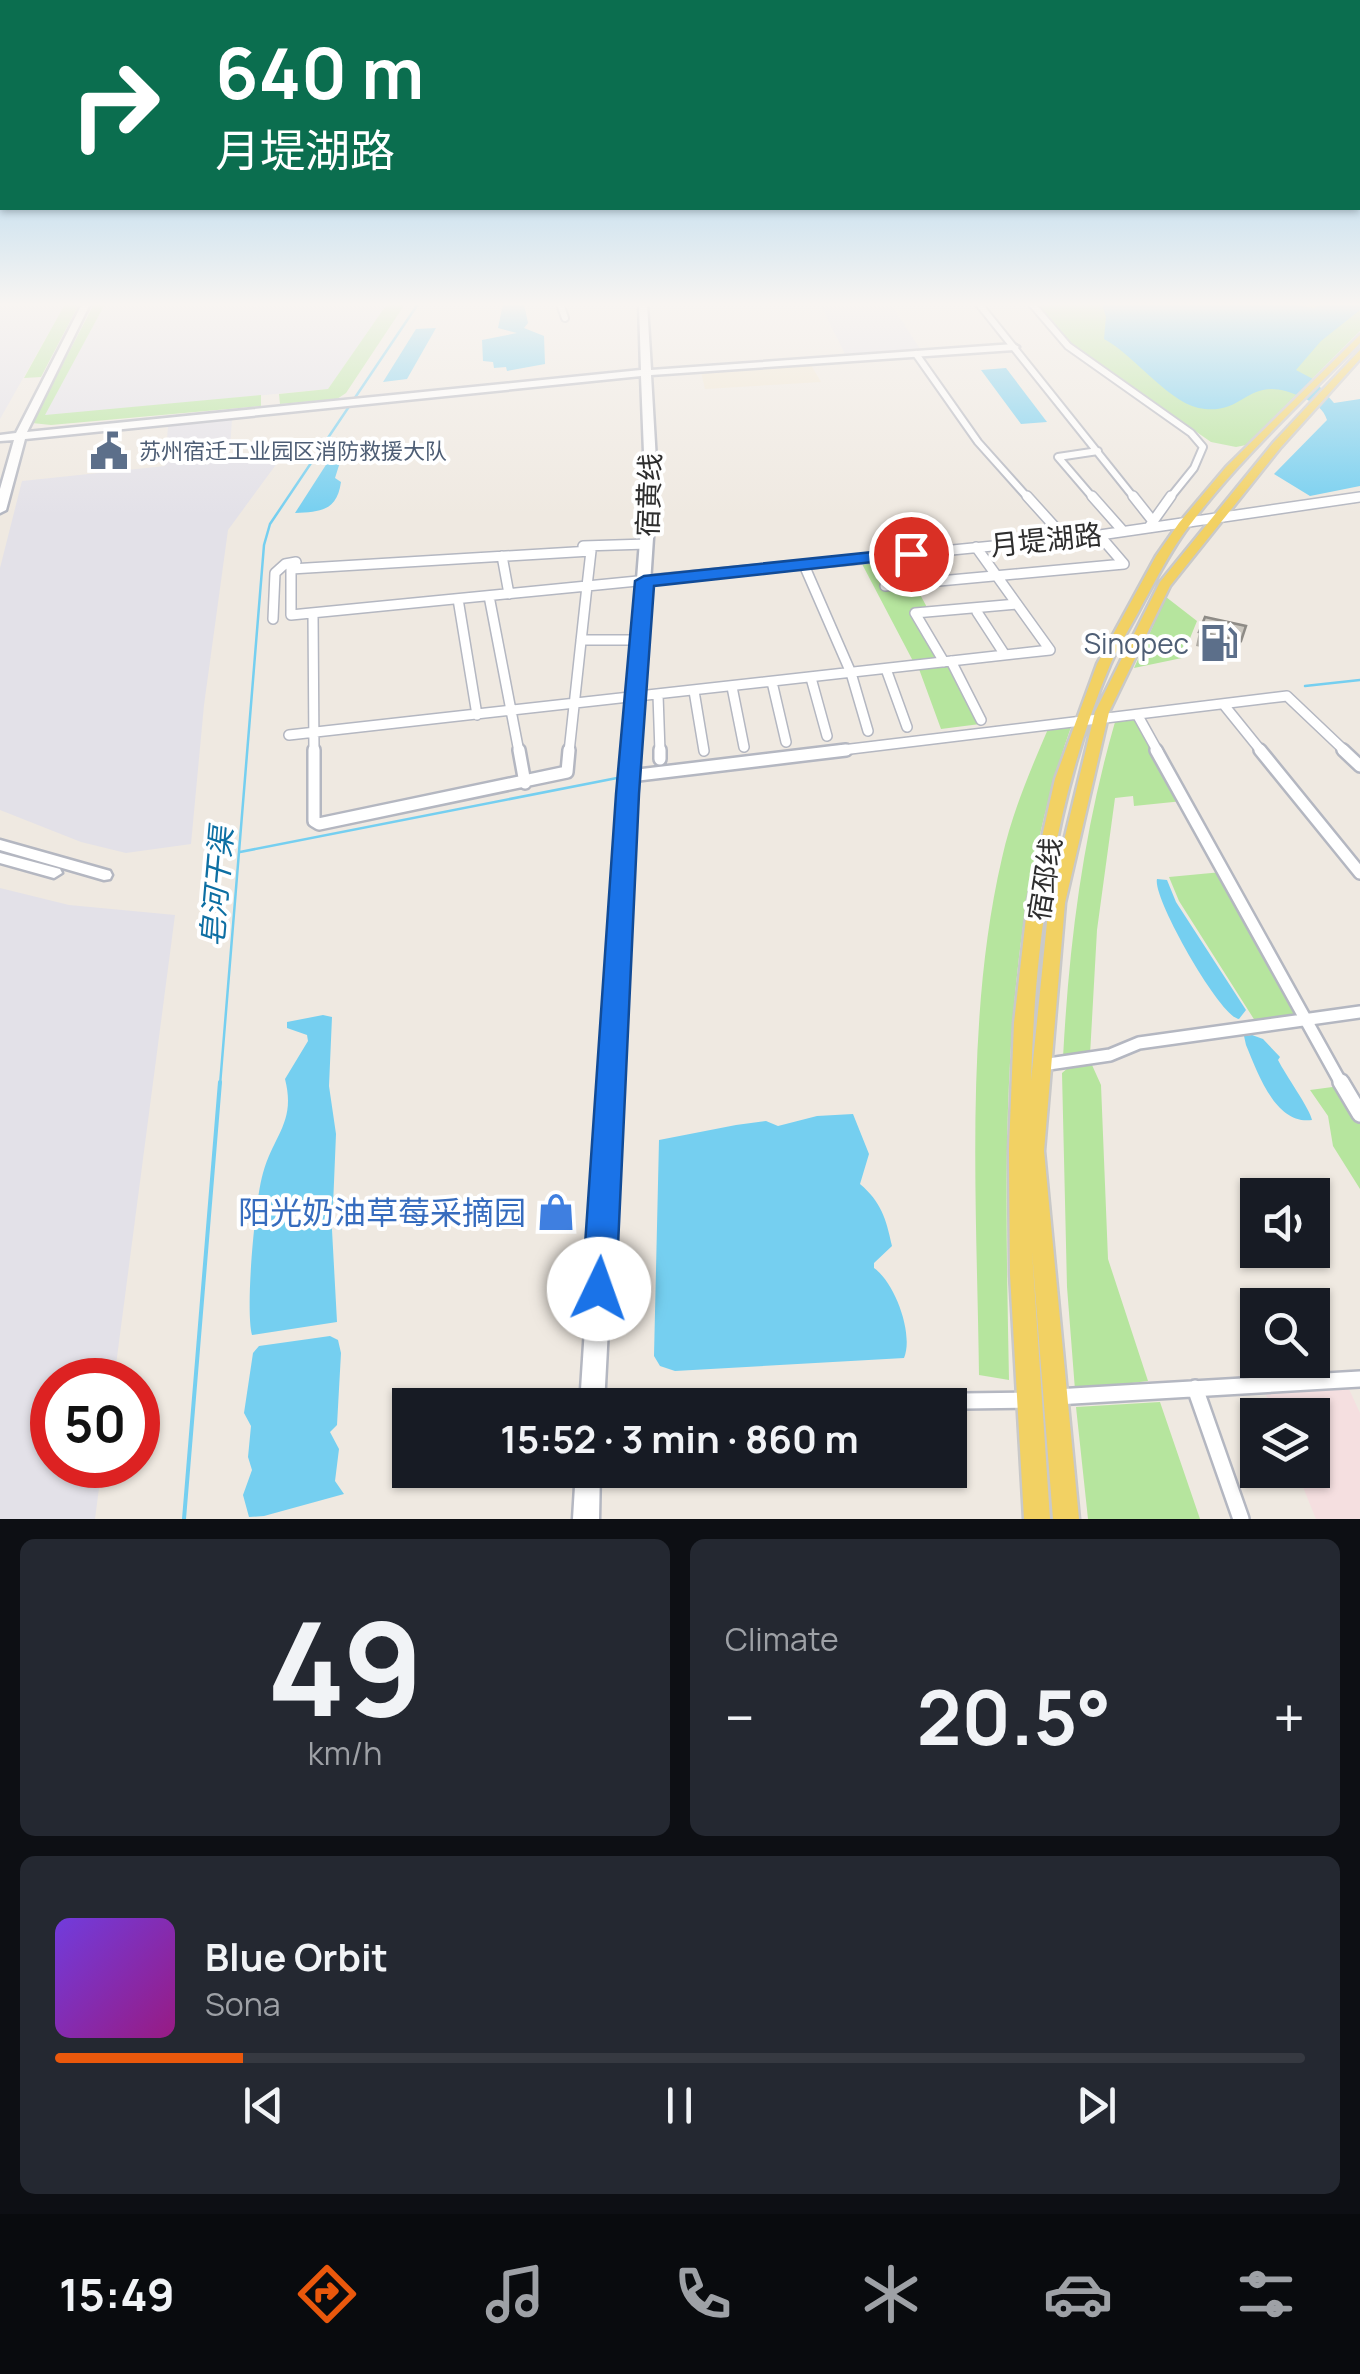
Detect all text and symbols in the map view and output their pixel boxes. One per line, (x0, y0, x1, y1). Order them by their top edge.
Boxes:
text: 640 m (215, 24, 424, 120)
icon: right (50, 40, 180, 170)
text: 月堤湖路 (215, 119, 395, 181)
public building icon: 苏州宿迁工业园区消防救援大队 (88, 430, 130, 472)
place label: 苏州宿迁工业园区消防救援大队 (139, 436, 447, 466)
street label: 宿黄线 (628, 452, 668, 538)
pin (869, 512, 954, 597)
street label: 月堤湖路 (988, 514, 1104, 564)
icon: arrive (884, 527, 939, 582)
fuel station icon: Sinopec (1198, 622, 1240, 664)
place label: Sinopec (1084, 624, 1189, 662)
water label: 皂河干渠 (190, 821, 242, 949)
street label: 宿邳线 (1019, 835, 1069, 923)
map controls (1240, 1178, 1330, 1488)
button: sound (1240, 1178, 1330, 1268)
place label: 阳光奶油草莓采摘园 (238, 1190, 526, 1234)
shop icon: 阳光奶油草莓采摘园 (535, 1191, 577, 1233)
position arrow (547, 1237, 651, 1341)
button: search (1240, 1288, 1330, 1378)
speed limit sign: 50 (30, 1358, 160, 1488)
button: layers (1240, 1398, 1330, 1488)
text: 15:52 · 3 min · 860 m (500, 1412, 859, 1464)
text: 49 (267, 1577, 423, 1755)
text: Climate (725, 1617, 839, 1661)
text: 20.5° (917, 1665, 1111, 1768)
text: − (725, 1679, 755, 1755)
text: + (1273, 1679, 1305, 1755)
text: km/h (308, 1731, 382, 1775)
text: Blue Orbit (205, 1930, 388, 1982)
text: Sona (205, 1982, 280, 2026)
icon: previous (236, 2078, 291, 2133)
icon: pause (652, 2078, 707, 2133)
icon: next (1069, 2078, 1124, 2133)
icon: directions (292, 2259, 362, 2329)
icon: music (480, 2259, 550, 2329)
icon: phone (668, 2259, 738, 2329)
icon: climate (856, 2259, 926, 2329)
icon: car (1043, 2259, 1113, 2329)
icon: filters (1231, 2259, 1301, 2329)
text: 15:49 (59, 2263, 175, 2325)

